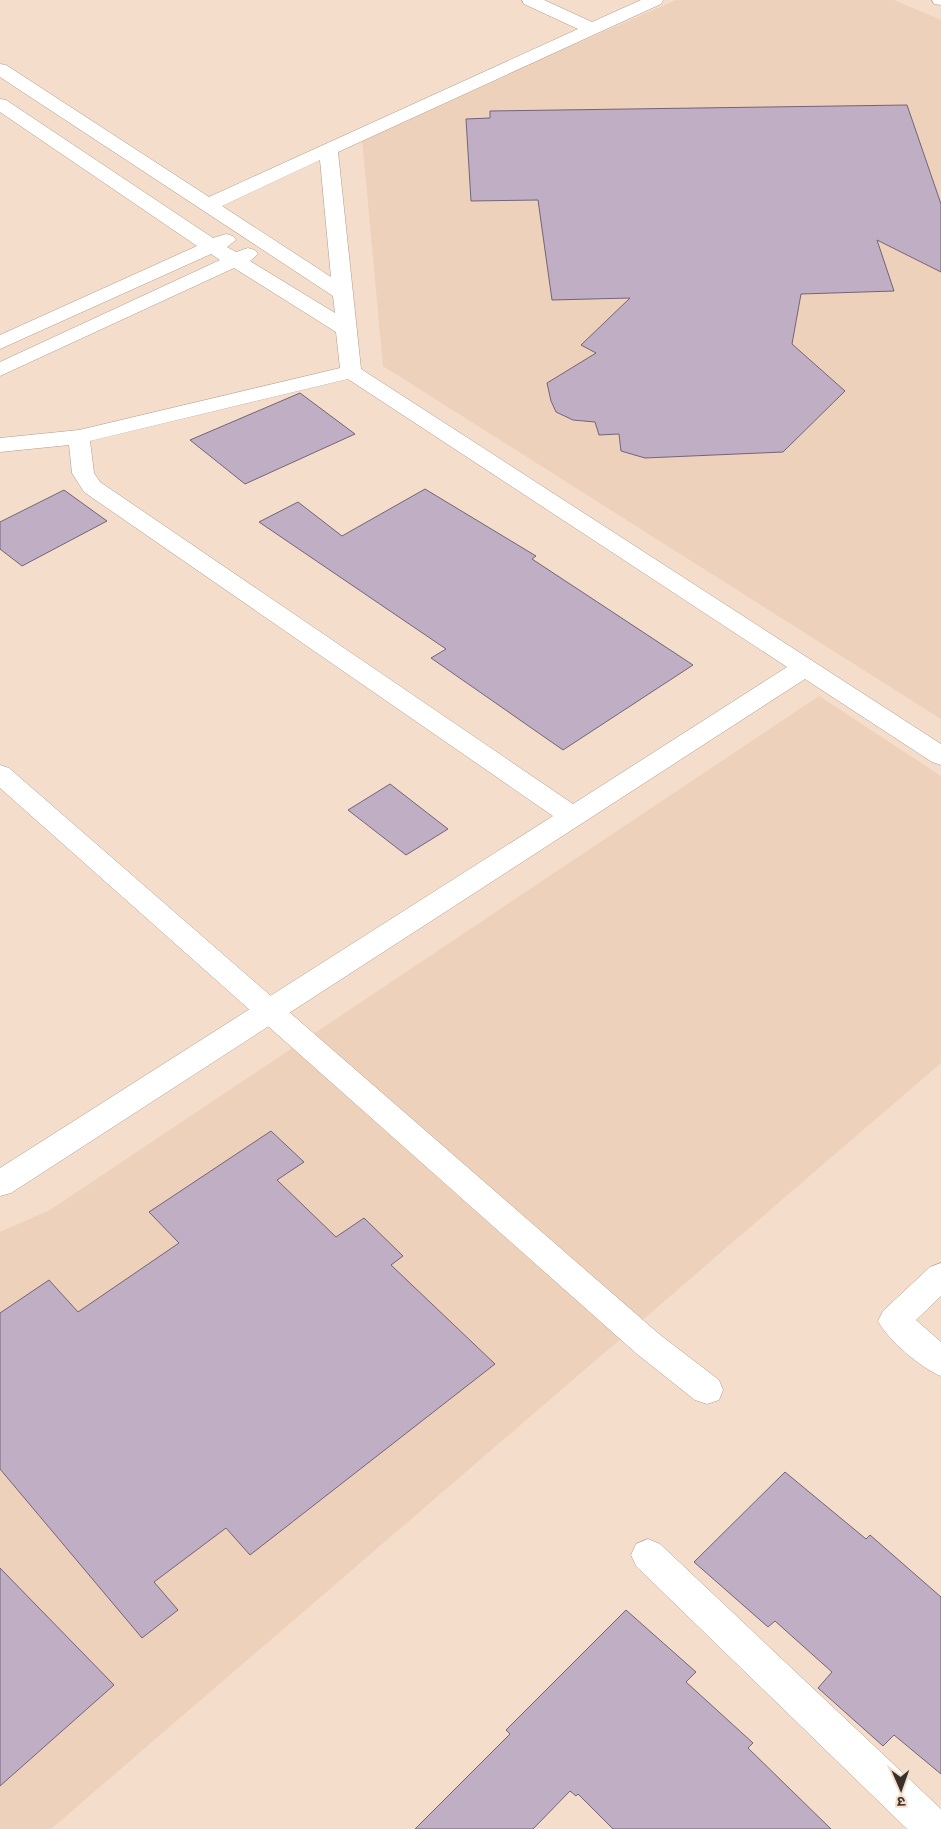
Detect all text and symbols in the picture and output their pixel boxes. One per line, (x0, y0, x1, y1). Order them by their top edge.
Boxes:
north arrow (876, 1764, 926, 1814)
text: उ (896, 1791, 906, 1811)

